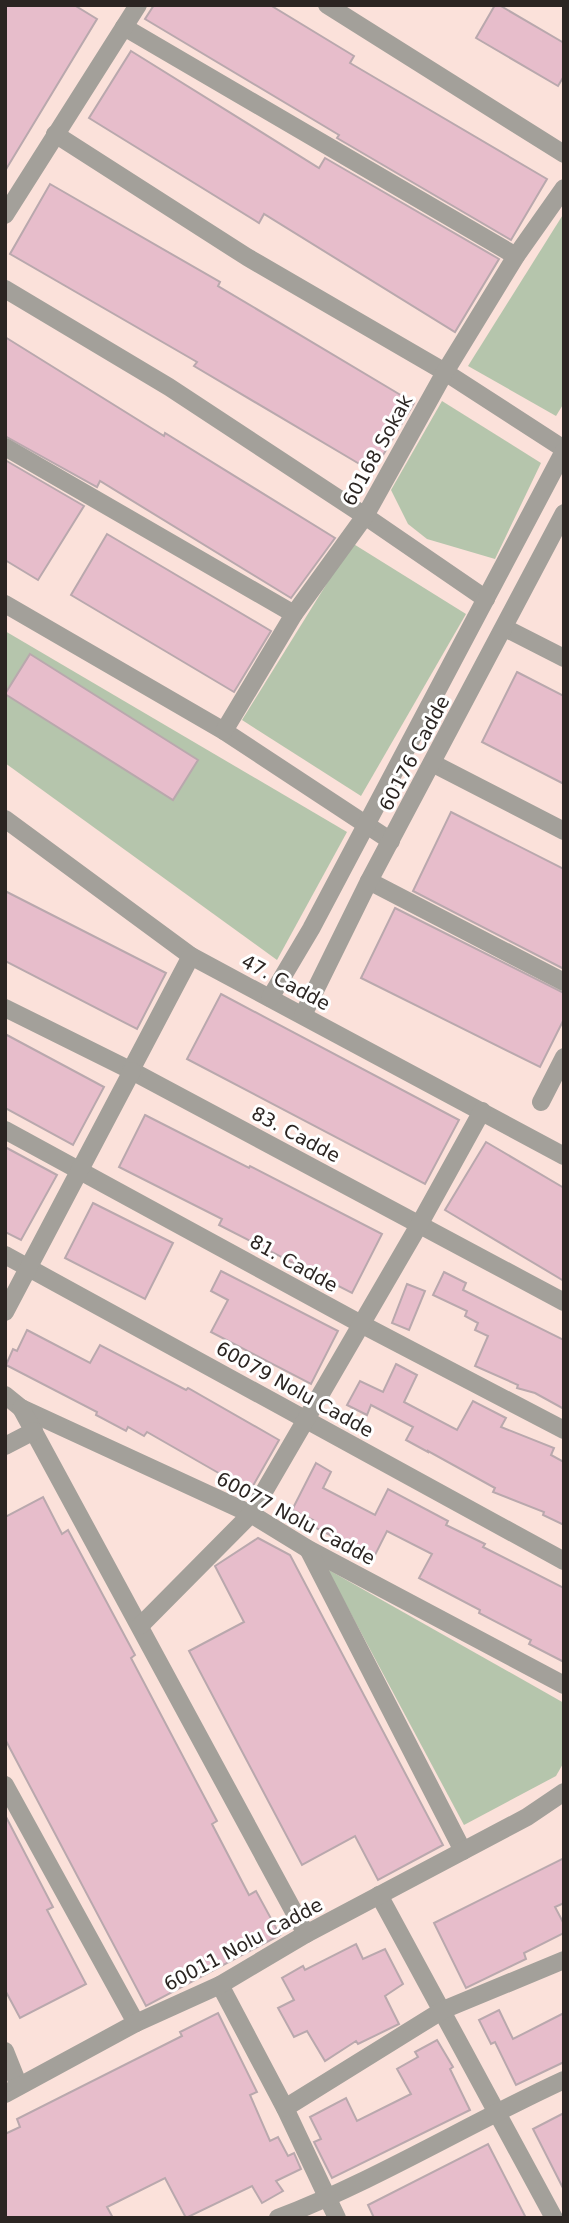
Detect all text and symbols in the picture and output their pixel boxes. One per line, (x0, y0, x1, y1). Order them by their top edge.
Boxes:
street label: 60168 Sokak (337, 391, 417, 509)
street label: 60176 Cadde (374, 692, 454, 814)
street label: 47. Cadde (238, 950, 334, 1014)
street label: 83. Cadde (248, 1102, 344, 1166)
street label: 81. Cadde (246, 1230, 342, 1296)
street label: 60079 Nolu Cadde (213, 1337, 377, 1441)
street label: 60077 Nolu Cadde (213, 1467, 379, 1569)
street label: 60011 Nolu Cadde (160, 1893, 326, 1995)

